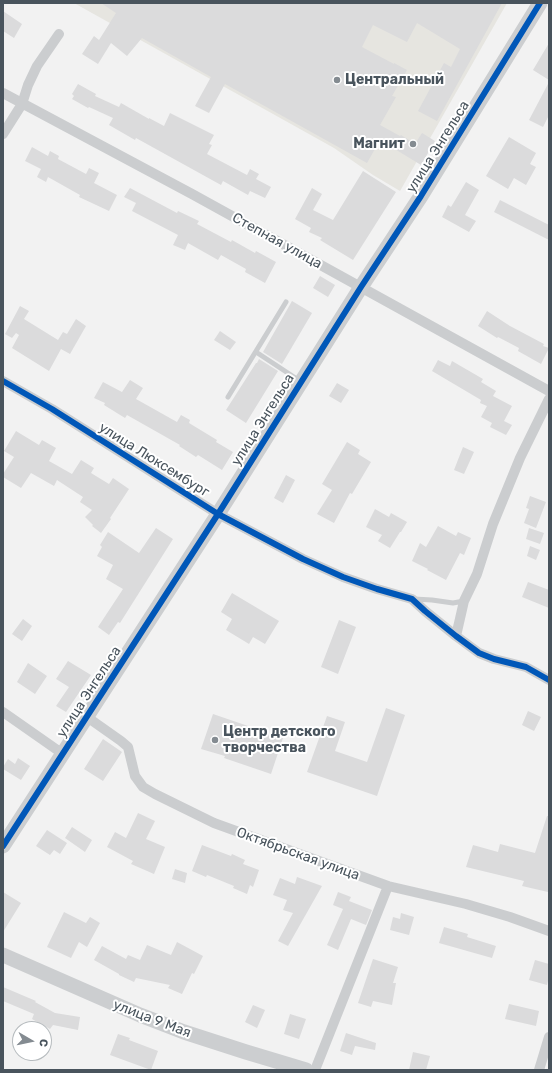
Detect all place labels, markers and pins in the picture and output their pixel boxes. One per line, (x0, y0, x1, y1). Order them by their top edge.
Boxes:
place label: Центральный (345, 72, 444, 88)
marker: Центральный (332, 75, 342, 85)
place label: Магнит (353, 136, 405, 152)
marker: Магнит (408, 139, 418, 149)
place label: Центр детского творчества (223, 724, 336, 756)
marker: Центр детского творчества (210, 735, 220, 745)

